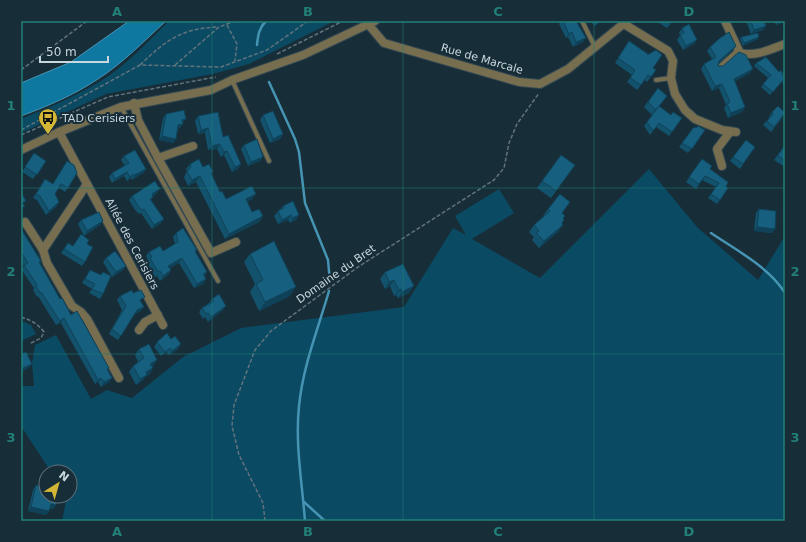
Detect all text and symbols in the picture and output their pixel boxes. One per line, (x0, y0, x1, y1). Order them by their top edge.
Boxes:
text: A (112, 4, 122, 19)
text: B (303, 4, 313, 19)
text: C (493, 4, 503, 19)
text: D (684, 4, 695, 19)
scale bar (40, 38, 108, 64)
street label: Rue de Marcale (439, 41, 525, 77)
text: 50 m (46, 45, 77, 59)
text: 1 (6, 98, 16, 113)
text: 1 (790, 98, 800, 113)
bus stop icon: TAD Cerisiers (37, 107, 59, 135)
place label: TAD Cerisiers (61, 112, 135, 125)
street label: Allée des Cerisiers (102, 196, 162, 292)
street label: Domaine du Bret (294, 242, 379, 306)
text: 2 (6, 264, 16, 279)
text: 2 (790, 264, 800, 279)
text: 3 (6, 430, 16, 445)
text: 3 (790, 430, 800, 445)
north arrow (38, 464, 78, 504)
text: N (56, 468, 71, 484)
text: A (112, 524, 122, 539)
text: B (303, 524, 313, 539)
text: C (493, 524, 503, 539)
text: D (684, 524, 695, 539)

